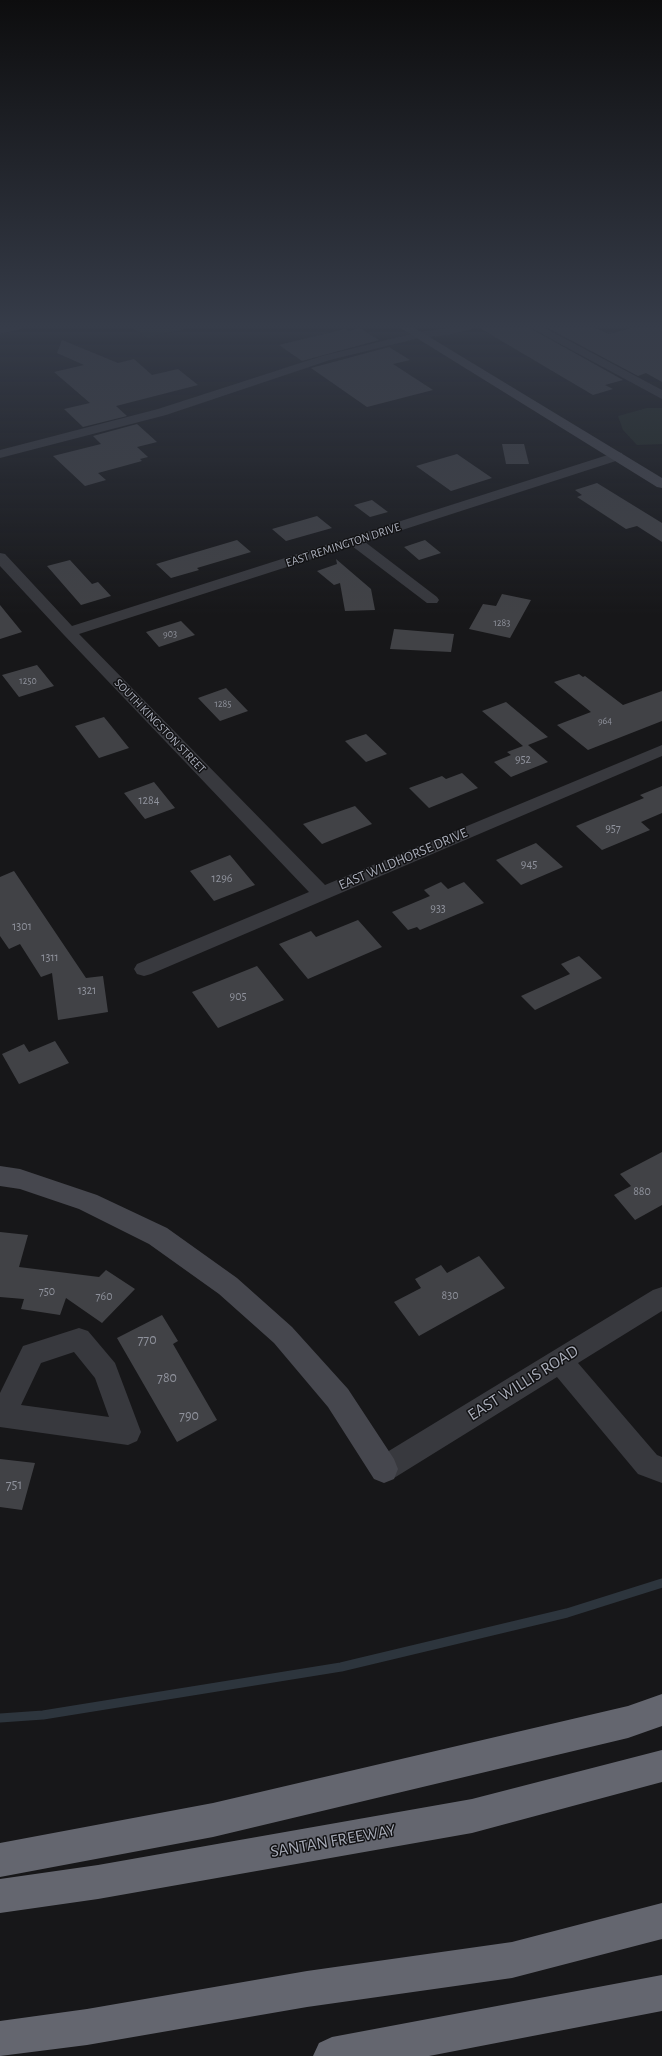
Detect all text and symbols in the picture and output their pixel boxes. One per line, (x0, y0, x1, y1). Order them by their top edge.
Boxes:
street label: EAST REMINGTON DRIVE (284, 520, 402, 570)
house number: 1283 (494, 617, 510, 629)
house number: 903 (163, 628, 177, 640)
house number: 1250 (19, 675, 37, 687)
street label: SOUTH KINGSTON STREET (111, 676, 209, 776)
house number: 1285 (215, 698, 231, 710)
house number: 964 (598, 715, 612, 727)
house number: 952 (515, 752, 531, 766)
house number: 1284 (138, 793, 160, 807)
house number: 957 (605, 821, 621, 835)
street label: EAST WILDHORSE DRIVE (336, 824, 470, 894)
house number: 945 (521, 857, 537, 871)
house number: 1296 (212, 871, 232, 885)
house number: 933 (430, 901, 446, 915)
house number: 1301 (12, 919, 32, 933)
house number: 1311 (41, 950, 59, 964)
house number: 1321 (78, 983, 96, 997)
house number: 905 (230, 989, 246, 1003)
house number: 880 (633, 1184, 651, 1198)
house number: 750 (39, 1284, 55, 1298)
house number: 830 (442, 1288, 458, 1302)
house number: 760 (96, 1289, 112, 1303)
house number: 770 (137, 1332, 157, 1348)
street label: EAST WILLIS ROAD (464, 1341, 582, 1425)
house number: 780 (157, 1370, 177, 1386)
house number: 790 (179, 1408, 199, 1424)
house number: 751 (6, 1477, 22, 1493)
street label: SANTAN FREEWAY (269, 1820, 397, 1862)

